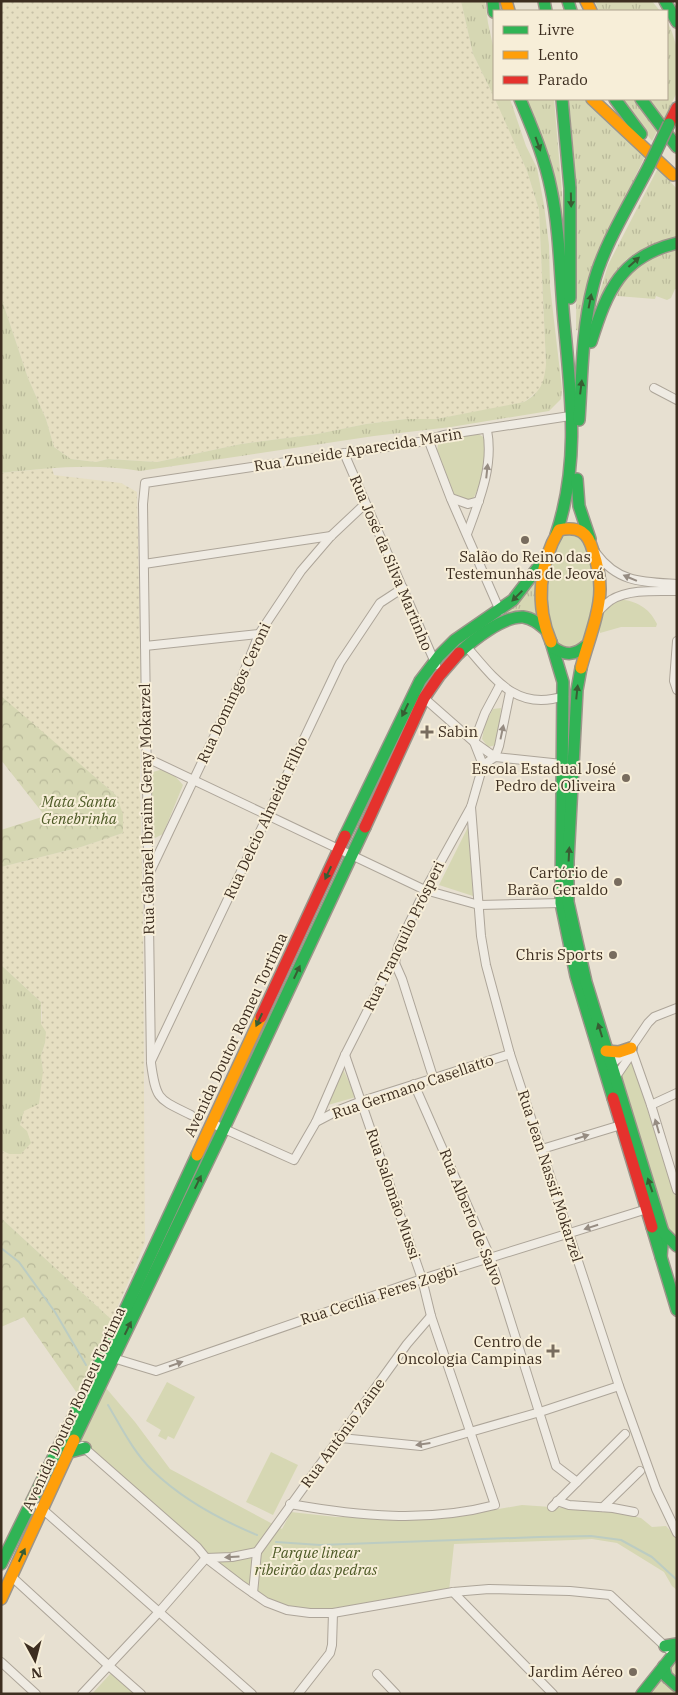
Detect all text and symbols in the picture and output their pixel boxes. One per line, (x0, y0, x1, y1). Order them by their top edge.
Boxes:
legend (493, 10, 668, 100)
text: Livre (538, 20, 574, 39)
text: Lento (538, 45, 578, 64)
text: Parado (538, 70, 588, 89)
one-way arrow (534, 137, 542, 152)
one-way arrow (567, 192, 575, 208)
one-way arrow (628, 256, 641, 267)
one-way arrow (586, 293, 594, 309)
one-way arrow (577, 379, 585, 395)
street label: Rua Zuneide Aparecida Marin (252, 424, 464, 475)
one-way arrow (483, 463, 491, 479)
street label: Rua José da Silva Martinho (346, 472, 437, 653)
marker: Salão do Reino das Testemunhas de Jeová (519, 534, 531, 546)
place label: Salão do Reino das Testemunhas de Jeová (446, 547, 604, 583)
one-way arrow (623, 574, 637, 582)
one-way arrow (511, 590, 523, 602)
street label: Rua Domingos Ceroni (193, 619, 275, 766)
street label: Rua Gabrael Ibraim Geray Mokarzel (135, 683, 158, 935)
one-way arrow (573, 684, 581, 700)
one-way arrow (401, 703, 409, 717)
place label: Sabin (438, 722, 479, 741)
one-way arrow (499, 724, 507, 740)
marker: Sabin (420, 725, 434, 739)
street label: Rua Delcio Almeida Filho (220, 734, 312, 902)
place label: Escola Estadual José Pedro de Oliveira (471, 759, 616, 795)
marker: Escola Estadual José Pedro de Oliveira (620, 772, 632, 784)
park label: Mata Santa Genebrinha (41, 792, 118, 828)
one-way arrow (565, 846, 573, 862)
street label: Rua Tranquilo Prósperi (359, 857, 448, 1014)
place label: Cartório de Barão Geraldo (507, 863, 608, 899)
one-way arrow (324, 866, 332, 880)
marker: Cartório de Barão Geraldo (612, 876, 624, 888)
street label: Avenida Doutor Romeu Tortima (180, 930, 291, 1140)
place label: Chris Sports (516, 945, 603, 964)
marker: Chris Sports (607, 949, 619, 961)
one-way arrow (294, 965, 302, 979)
one-way arrow (255, 1013, 263, 1027)
one-way arrow (596, 1023, 604, 1038)
street label: Rua Germano Casellatto (330, 1050, 496, 1123)
street label: Rua Jean Nassif Mokarzel (514, 1087, 587, 1264)
one-way arrow (653, 1119, 661, 1134)
street label: Rua Salomão Mussi (362, 1126, 425, 1262)
one-way arrow (574, 1133, 589, 1141)
street label: Rua Alberto de Salvo (435, 1146, 507, 1288)
one-way arrow (194, 1175, 202, 1189)
one-way arrow (645, 1177, 653, 1192)
one-way arrow (584, 1224, 599, 1231)
street label: Rua Cecília Feres Zogbi (298, 1260, 460, 1329)
street label: Avenida Doutor Romeu Tortima (18, 1304, 129, 1514)
one-way arrow (123, 1321, 132, 1336)
place label: Centro de Oncologia Campinas (397, 1332, 542, 1368)
marker: Centro de Oncologia Campinas (546, 1344, 560, 1358)
one-way arrow (169, 1360, 184, 1368)
street label: Rua Antônio Zaine (296, 1374, 389, 1491)
one-way arrow (415, 1440, 431, 1448)
park label: Parque linear ribeirão das pedras (255, 1543, 378, 1579)
one-way arrow (19, 1548, 27, 1562)
one-way arrow (223, 1553, 239, 1561)
north arrow (10, 1635, 60, 1685)
place label: Jardim Aéreo (528, 1662, 623, 1681)
text: N (30, 1663, 43, 1683)
marker: Jardim Aéreo (627, 1666, 639, 1678)

